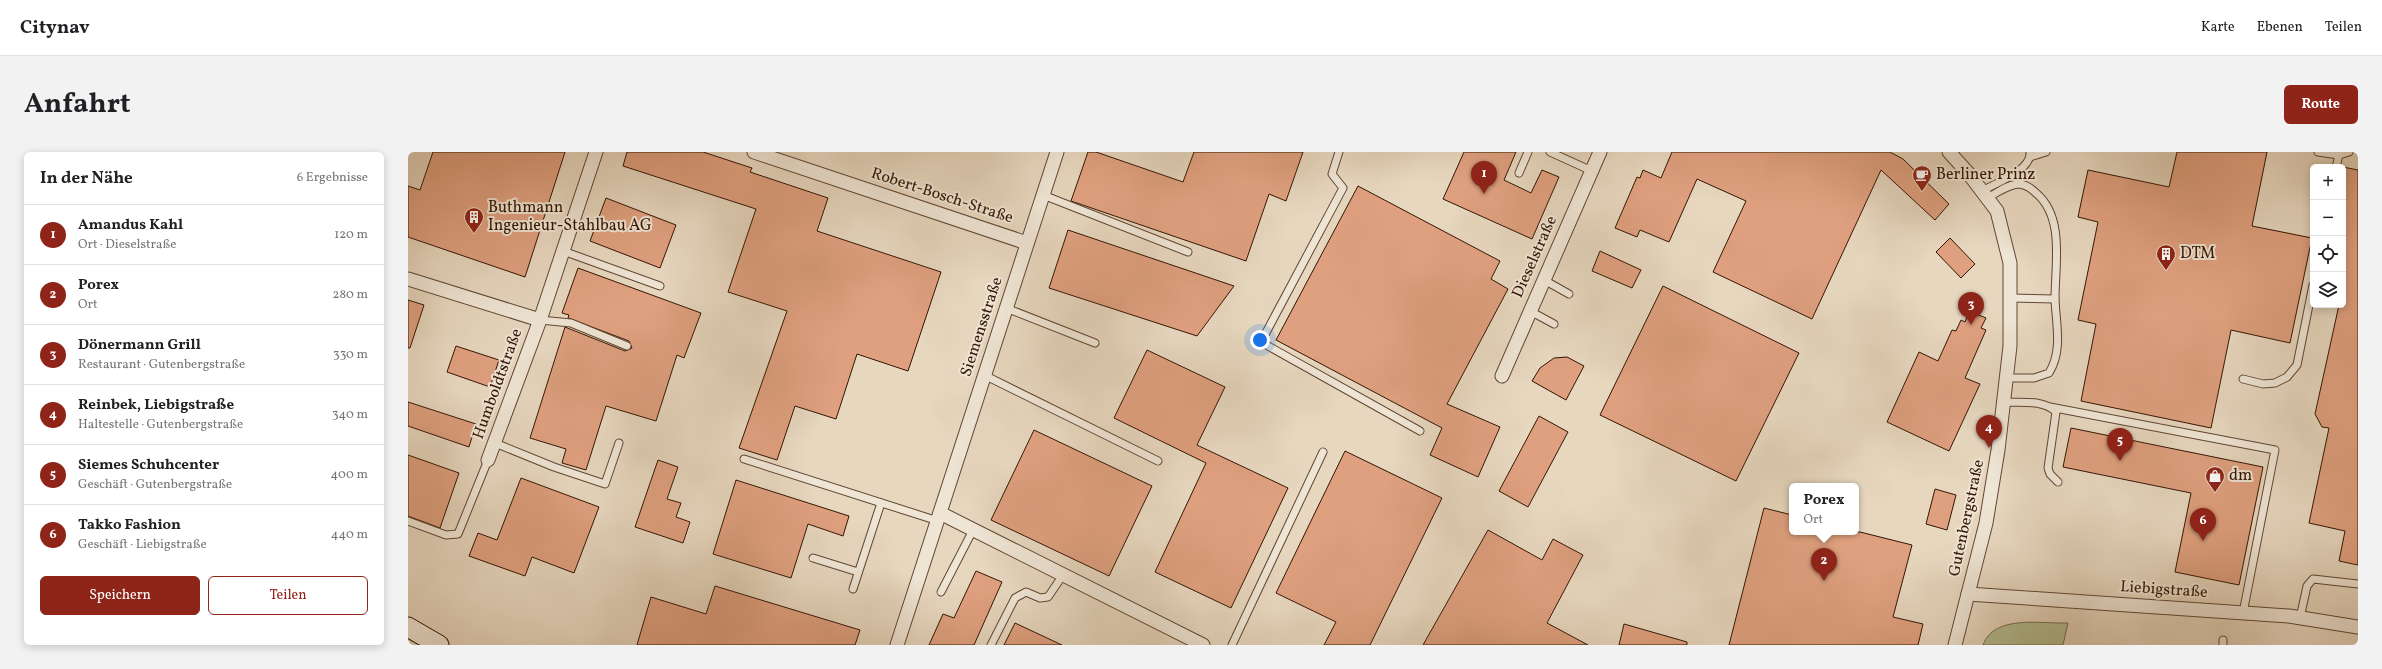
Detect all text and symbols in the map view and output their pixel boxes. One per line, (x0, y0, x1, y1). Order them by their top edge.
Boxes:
text: Citynav (20, 15, 90, 41)
text: Karte (2201, 18, 2235, 37)
text: Ebenen (2257, 18, 2303, 37)
text: Teilen (2325, 18, 2362, 37)
text: Anfahrt (24, 85, 131, 124)
button: Route (2284, 85, 2358, 124)
pin: 1 (1471, 161, 1497, 194)
street label: Robert-Bosch-Straße (868, 163, 1016, 229)
cafe icon: Berliner Prinz (1911, 164, 1933, 192)
place label: Berliner Prinz (1936, 164, 2035, 186)
map controls (2310, 164, 2346, 308)
button: + (2310, 164, 2346, 200)
text: In der Nähe (40, 167, 133, 190)
text: 6 Ergebnisse (297, 169, 368, 187)
place label: Buthmann Ingenieur-Stahlbau AG (488, 197, 652, 237)
button: − (2310, 200, 2346, 236)
building icon: Buthmann Ingenieur-Stahlbau AG (463, 206, 485, 234)
street label: Dieselstraße (1507, 213, 1563, 301)
text: Amandus Kahl (78, 215, 183, 236)
text: 1 (50, 226, 56, 244)
text: 120 m (334, 226, 368, 244)
text: Ort · Dieselstraße (78, 236, 176, 254)
button: locate (2310, 236, 2346, 272)
building icon: DTM (2155, 243, 2177, 271)
place label: DTM (2180, 243, 2215, 265)
button: layers (2310, 272, 2346, 308)
street label: Siemensstraße (956, 274, 1008, 380)
text: Porex (78, 275, 119, 296)
text: 2 (50, 286, 56, 304)
text: 280 m (332, 286, 368, 304)
pin: 3 (1958, 292, 1984, 325)
text: Ort (78, 296, 98, 314)
street label: Humboldtstraße (468, 326, 528, 442)
your location (1250, 330, 1270, 350)
text: Dönermann Grill (78, 335, 201, 356)
text: 3 (50, 346, 56, 364)
text: 330 m (333, 346, 368, 364)
text: Restaurant · Gutenbergstraße (78, 356, 245, 374)
text: Reinbek, Liebigstraße (78, 395, 234, 416)
text: 4 (49, 406, 57, 424)
text: 340 m (332, 406, 368, 424)
pin: 4 (1976, 415, 2002, 448)
text: Haltestelle · Gutenbergstraße (78, 416, 243, 434)
pin: 5 (2107, 428, 2133, 461)
text: Siemes Schuhcenter (78, 455, 219, 476)
street label: Gutenbergstraße (1944, 458, 1990, 578)
shop icon: dm (2204, 465, 2226, 493)
place label: dm (2229, 465, 2252, 487)
text: 5 (50, 466, 56, 484)
text: 400 m (331, 466, 368, 484)
text: Geschäft · Gutenbergstraße (78, 476, 232, 494)
popup (1789, 483, 1859, 535)
text: Porex (1803, 490, 1845, 511)
pin: 6 (2190, 508, 2216, 541)
text: Ort (1803, 511, 1823, 529)
text: Takko Fashion (78, 515, 181, 536)
text: 6 (49, 526, 57, 544)
text: 440 m (331, 526, 368, 544)
text: Geschäft · Liebigstraße (78, 536, 207, 554)
pin: 2 (1811, 548, 1837, 581)
button: Speichern (40, 576, 200, 615)
button: Teilen (208, 576, 368, 615)
street label: Liebigstraße (2120, 576, 2208, 604)

